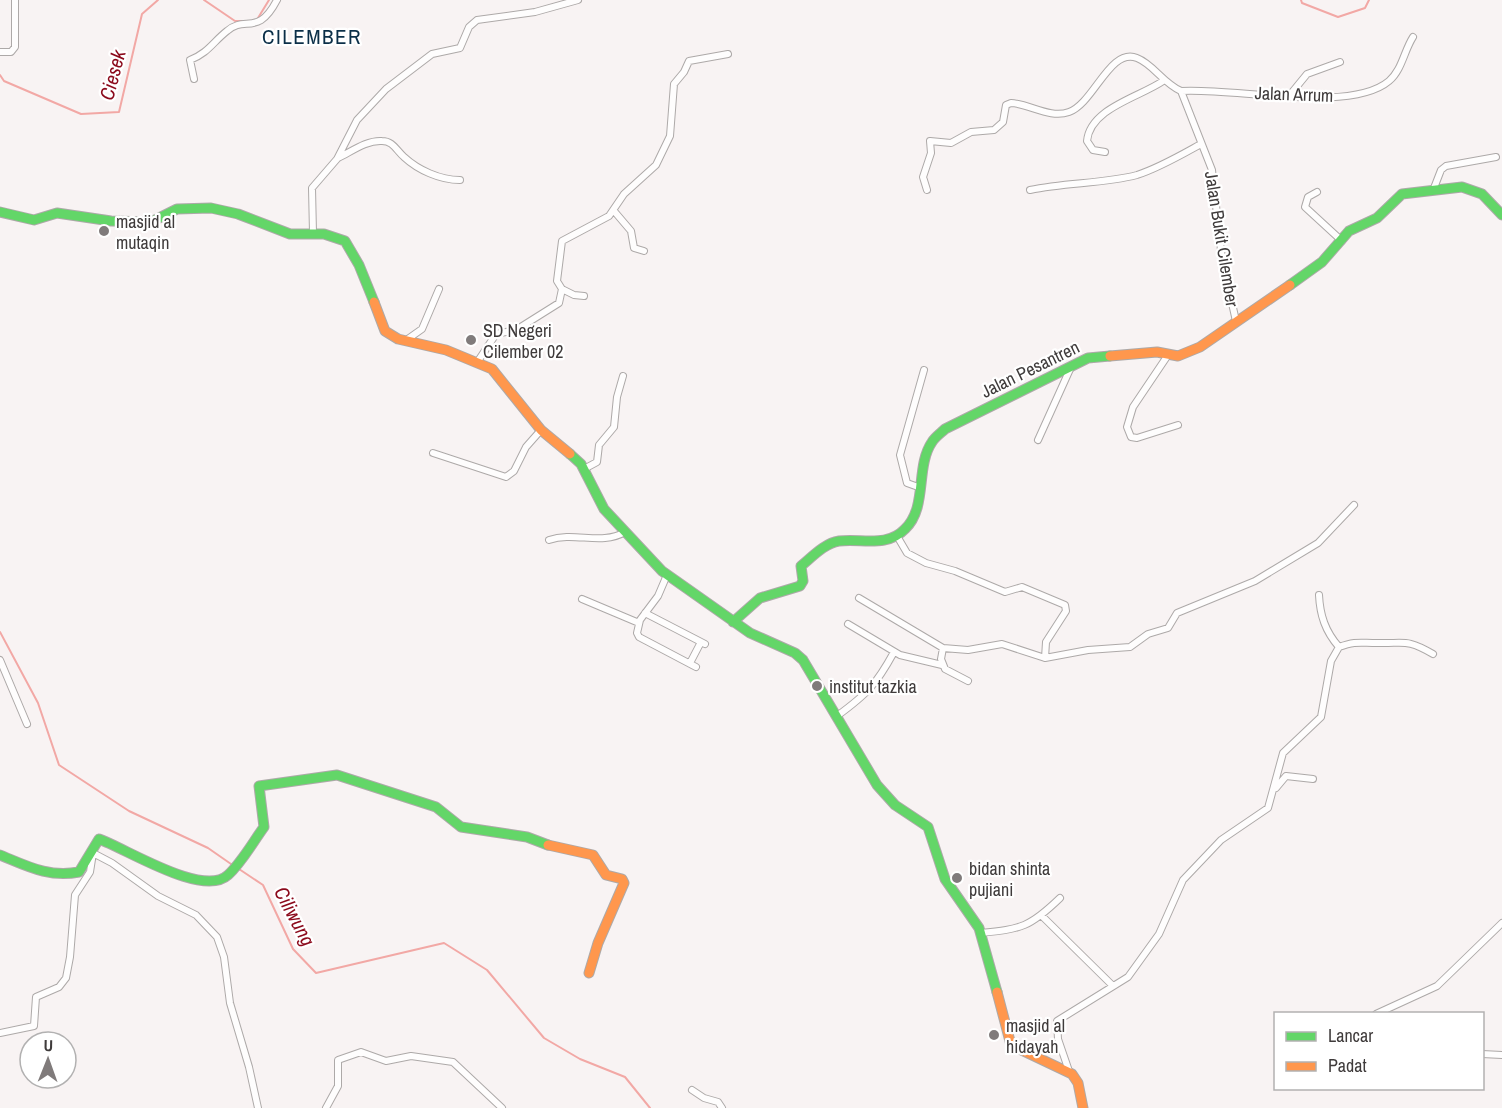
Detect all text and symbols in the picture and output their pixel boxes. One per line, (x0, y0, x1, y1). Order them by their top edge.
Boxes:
district label: CILEMBER (262, 22, 362, 51)
water label: Ciesek (92, 46, 132, 103)
street label: Jalan Arrum (1254, 80, 1334, 108)
street label: Jalan Bukit Cilember (1199, 169, 1245, 309)
place label: masjid al mutaqin (116, 209, 175, 255)
marker: masjid al mutaqin (97, 224, 111, 238)
place label: SD Negeri Cilember 02 (483, 318, 563, 364)
marker: SD Negeri Cilember 02 (464, 333, 478, 347)
street label: Jalan Pesantren (977, 334, 1083, 404)
place label: institut tazkia (829, 674, 917, 699)
marker: institut tazkia (810, 679, 824, 693)
place label: bidan shinta pujiani (969, 856, 1050, 902)
marker: bidan shinta pujiani (950, 871, 964, 885)
water label: Ciliwung (268, 881, 322, 951)
legend (1274, 1012, 1484, 1090)
place label: masjid al hidayah (1006, 1013, 1065, 1059)
text: Lancar (1328, 1023, 1373, 1048)
marker: masjid al hidayah (987, 1028, 1001, 1042)
north arrow (18, 1030, 78, 1090)
text: U (43, 1034, 53, 1056)
text: Padat (1328, 1053, 1367, 1078)

